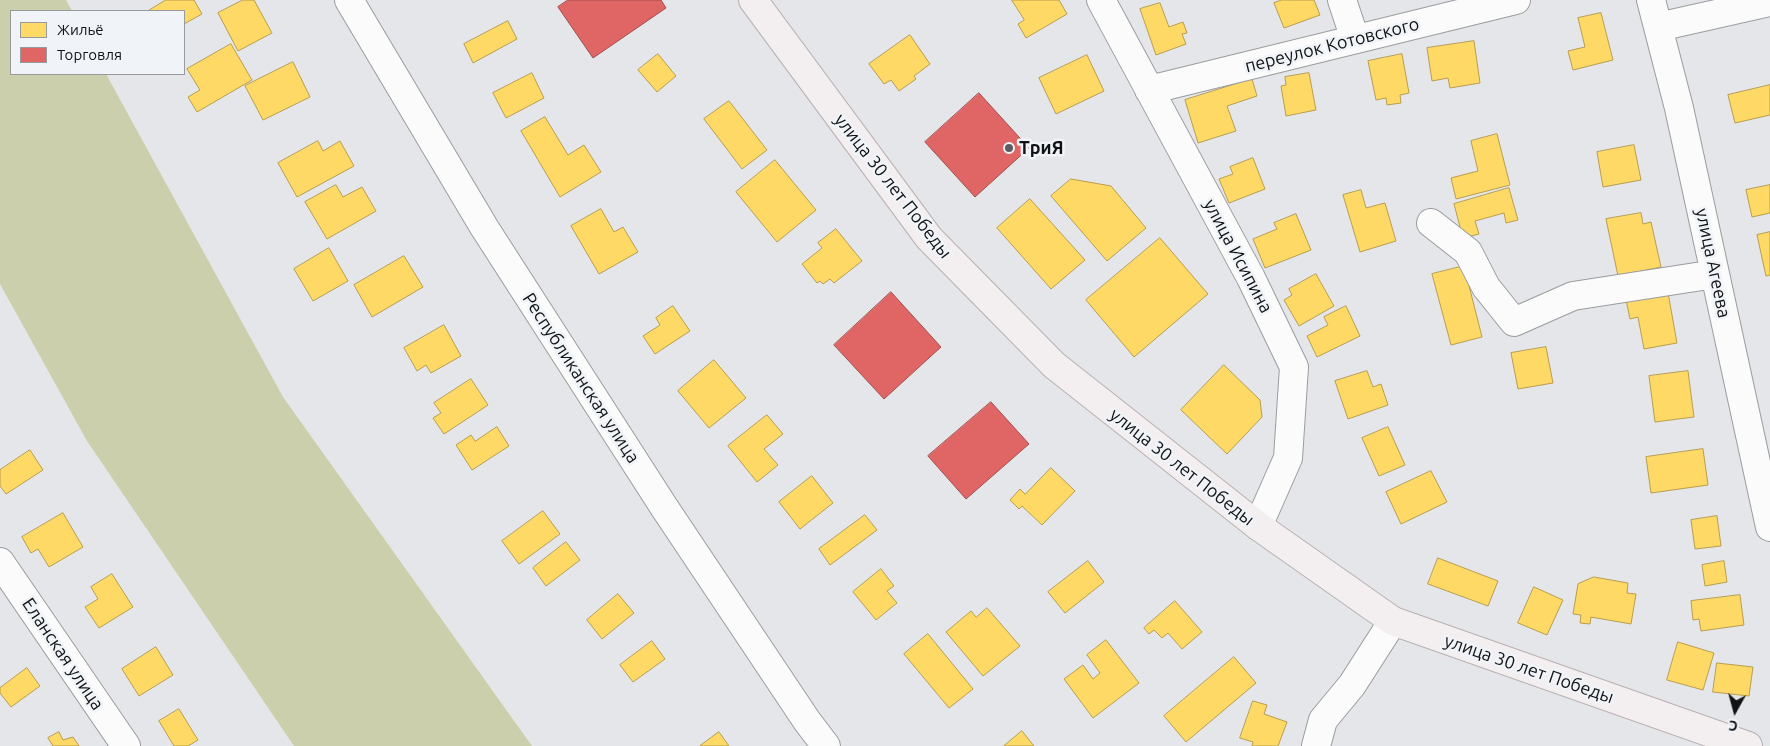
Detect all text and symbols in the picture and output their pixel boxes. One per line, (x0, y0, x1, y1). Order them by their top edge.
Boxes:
legend (10, 10, 185, 75)
street label: переулок Котовского (1243, 13, 1421, 77)
text: Жильё (57, 21, 104, 38)
text: Торговля (57, 46, 122, 63)
street label: улица 30 лет Победы (830, 109, 956, 263)
place label: ТриЯ (1019, 137, 1064, 159)
marker: ТриЯ (1003, 142, 1015, 154)
street label: улица Исипина (1199, 195, 1277, 317)
street label: улица Агеева (1691, 206, 1735, 320)
street label: Республиканская улица (518, 289, 644, 467)
street label: улица 30 лет Победы (1105, 404, 1259, 530)
street label: Еланская улица (18, 594, 108, 714)
street label: улица 30 лет Победы (1441, 630, 1617, 708)
north arrow (1710, 686, 1760, 736)
text: С (1728, 717, 1739, 734)

